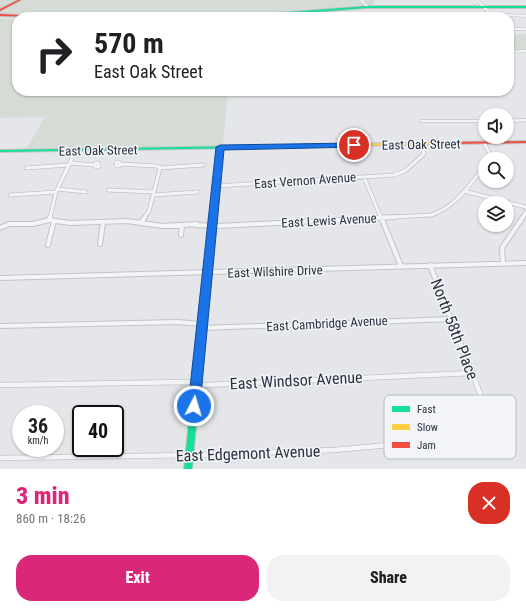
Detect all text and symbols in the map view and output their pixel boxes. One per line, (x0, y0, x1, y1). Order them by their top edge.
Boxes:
text: 570 m (94, 27, 164, 60)
icon: right (28, 28, 80, 80)
text: East Oak Street (94, 61, 203, 82)
map controls (478, 108, 514, 232)
button: sound (478, 108, 514, 144)
pin (337, 128, 371, 162)
icon: arrive (343, 134, 365, 156)
street label: East Oak Street (381, 136, 461, 153)
street label: East Oak Street (58, 142, 138, 159)
button: search (478, 152, 514, 188)
street label: East Vernon Avenue (254, 169, 356, 192)
button: layers (478, 196, 514, 232)
street label: East Lewis Avenue (281, 211, 377, 230)
street label: East Wilshire Drive (227, 262, 323, 281)
street label: North 58th Place (427, 276, 482, 382)
street label: East Cambridge Avenue (266, 313, 388, 334)
street label: East Windsor Avenue (229, 368, 363, 393)
position arrow (173, 385, 215, 427)
legend (384, 395, 516, 459)
text: Fast (417, 403, 436, 416)
speed limit sign: 40 (72, 405, 124, 457)
text: 36 (28, 414, 48, 438)
text: Slow (417, 421, 438, 434)
text: km/h (28, 435, 48, 446)
text: Jam (417, 439, 436, 452)
street label: East Edgemont Avenue (175, 441, 321, 466)
text: 3 min (16, 482, 70, 510)
button: close (468, 482, 510, 524)
text: 860 m · 18:26 (16, 511, 86, 526)
button: Exit (16, 555, 259, 601)
button: Share (267, 555, 510, 601)

